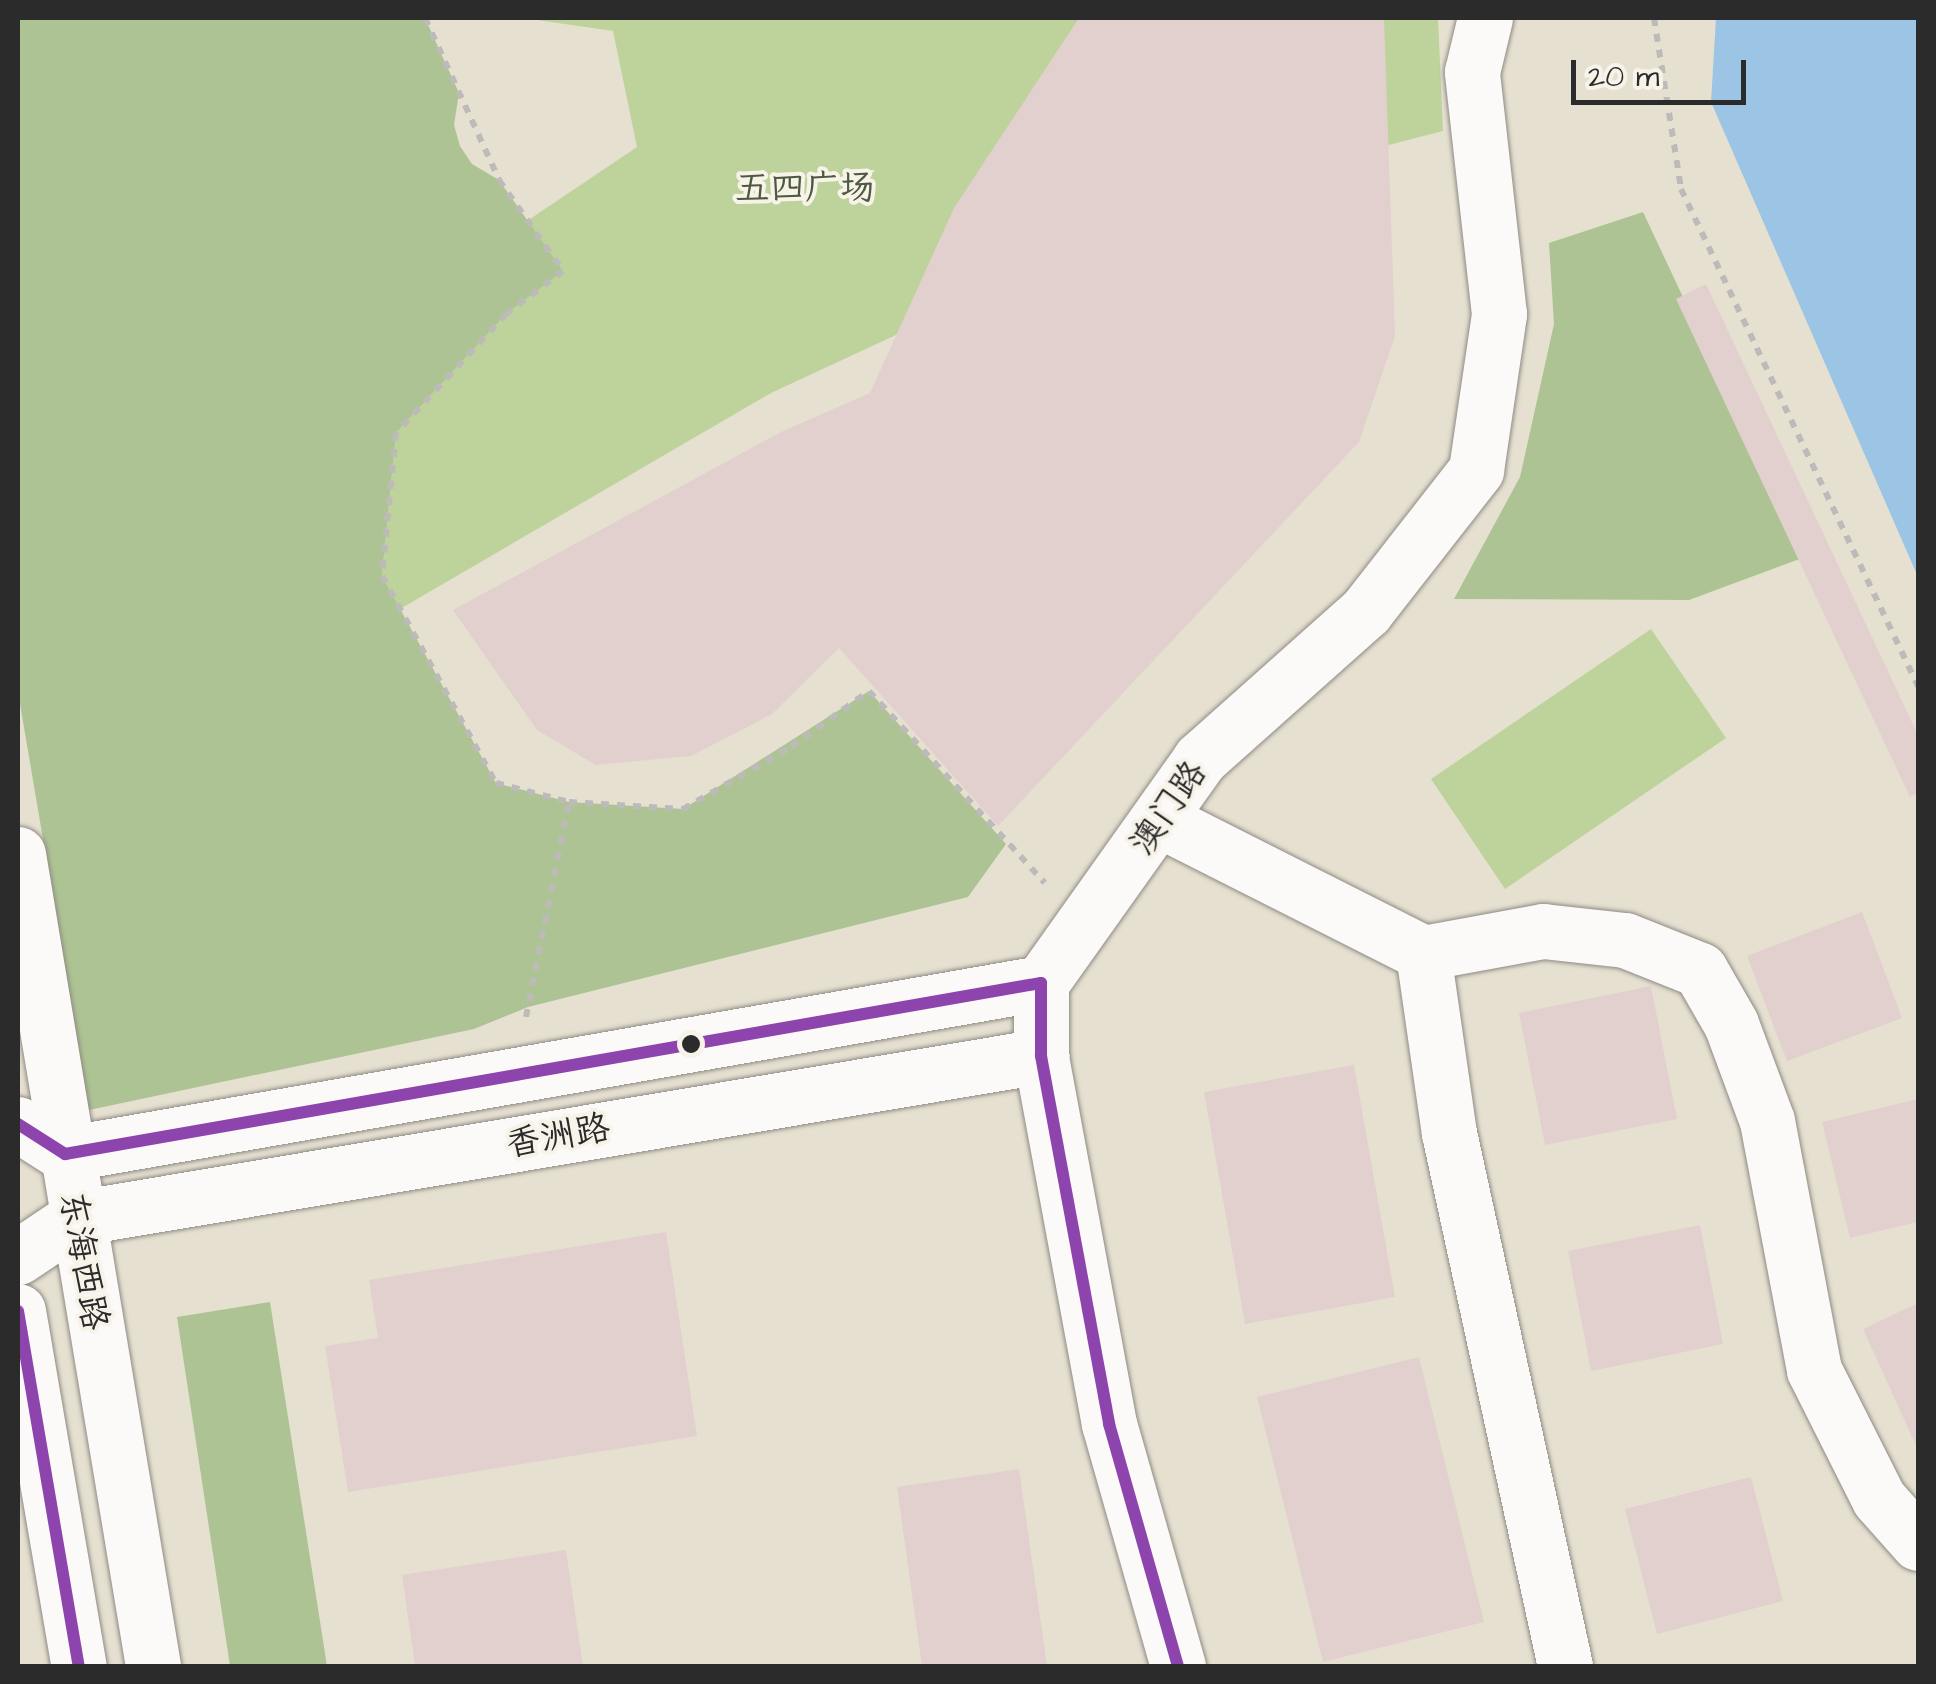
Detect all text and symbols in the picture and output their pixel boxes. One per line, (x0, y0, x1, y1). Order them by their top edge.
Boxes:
scale bar (1576, 40, 1751, 102)
text: 20 m (1588, 56, 1659, 98)
park label: 五四广场 (735, 168, 875, 210)
street label: 澳门路 (1122, 753, 1216, 863)
unlabelled marker (681, 1034, 701, 1054)
street label: 香洲路 (503, 1107, 613, 1167)
street label: 东海西路 (50, 1188, 116, 1334)

